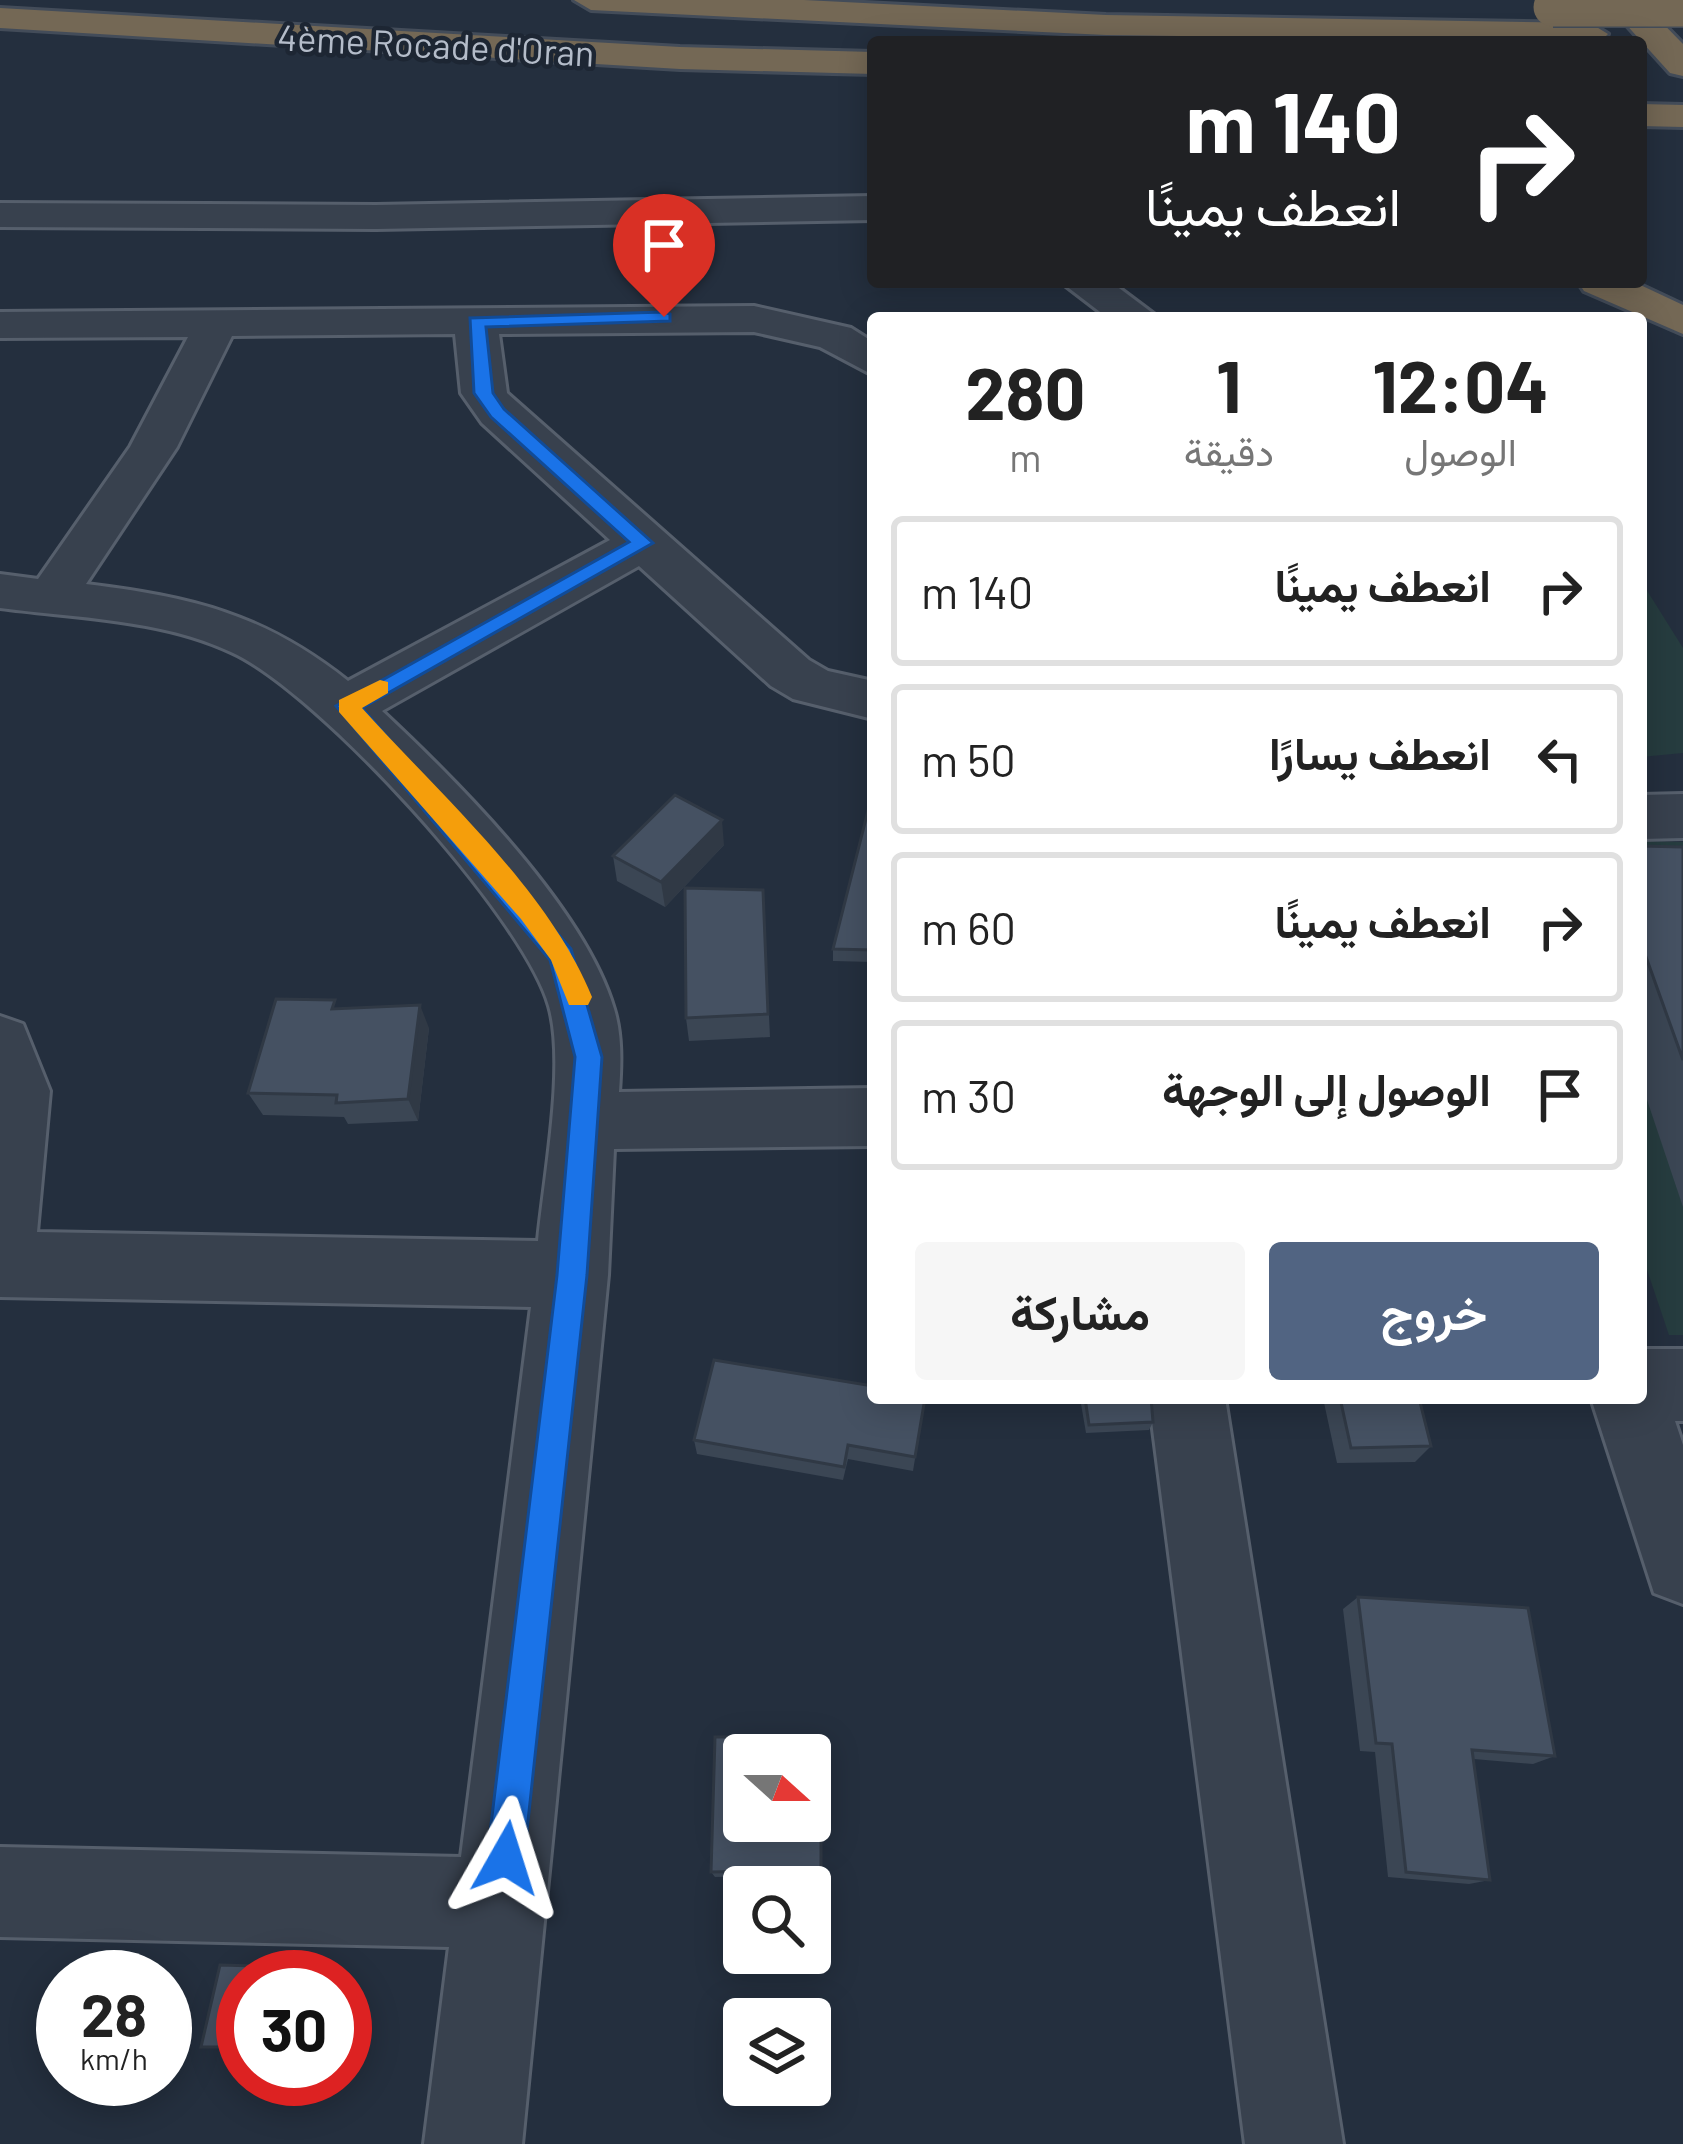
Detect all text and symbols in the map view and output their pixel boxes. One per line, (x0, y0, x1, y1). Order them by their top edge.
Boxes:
street label: 4ème Rocade d'Oran (276, 14, 596, 74)
text: 140 m (1186, 69, 1401, 170)
icon: right (1443, 84, 1599, 240)
text: انعطف يمينًا (1145, 172, 1401, 237)
pin (613, 194, 715, 317)
icon: arrive (631, 212, 697, 278)
text: 1 (1216, 341, 1242, 427)
text: 12:04 (1372, 341, 1549, 427)
text: 280 (965, 348, 1086, 434)
text: دقيقة (1184, 427, 1274, 474)
text: الوصول (1404, 427, 1517, 474)
text: m (1009, 433, 1042, 480)
text: انعطف يمينًا (1275, 557, 1491, 611)
icon: right (1527, 558, 1593, 624)
text: 140 m (921, 564, 1033, 618)
text: انعطف يسارًا (1269, 725, 1491, 779)
icon: left (1527, 726, 1593, 792)
text: 50 m (921, 732, 1016, 786)
text: انعطف يمينًا (1275, 893, 1491, 947)
icon: right (1527, 894, 1593, 960)
text: 60 m (921, 900, 1016, 954)
text: الوصول إلى الوجهة (1162, 1061, 1491, 1115)
icon: arrive (1527, 1062, 1593, 1128)
text: 30 m (921, 1068, 1016, 1122)
button: مشاركة (915, 1242, 1245, 1380)
button: خروج (1269, 1242, 1599, 1380)
north arrow (723, 1734, 831, 1842)
map controls (723, 1734, 831, 2106)
position arrow (443, 1795, 569, 1921)
button: search (723, 1866, 831, 1974)
speed limit sign: 30 (216, 1950, 372, 2106)
text: 28 (81, 1977, 147, 2049)
button: layers (723, 1998, 831, 2106)
text: km/h (80, 2040, 148, 2076)

